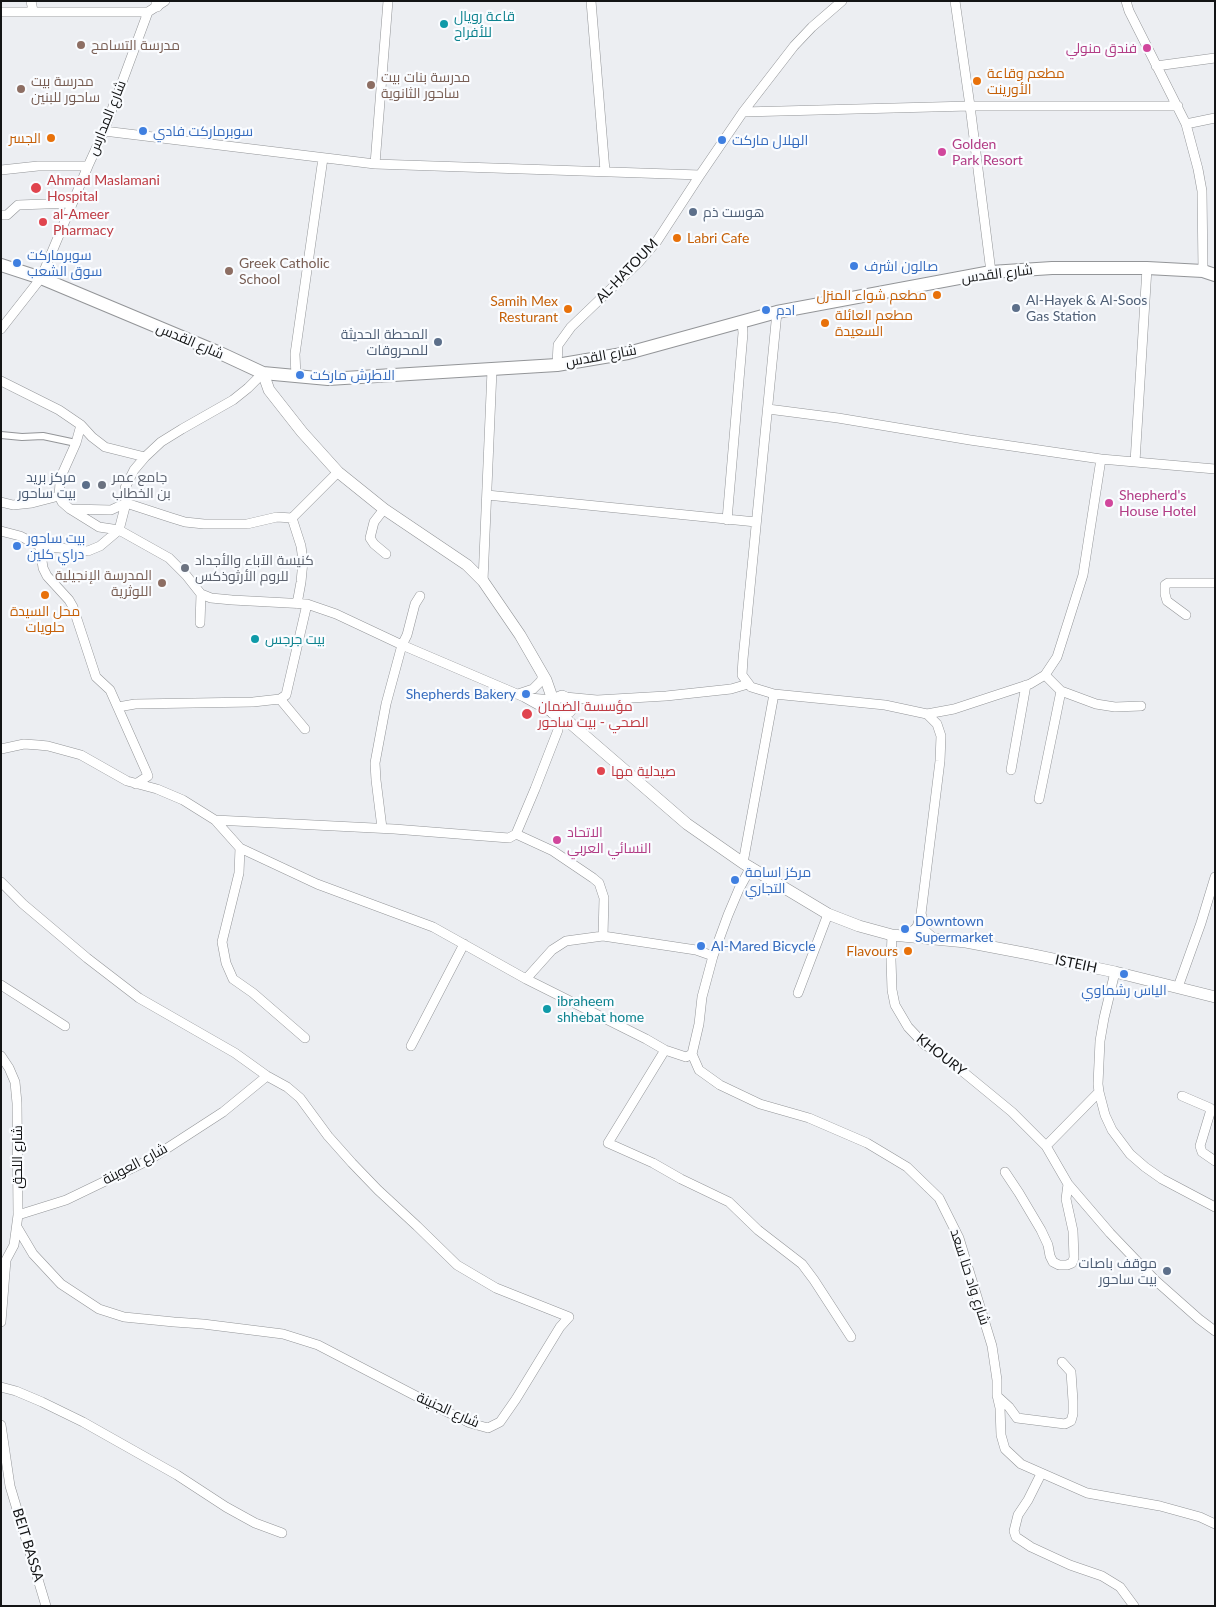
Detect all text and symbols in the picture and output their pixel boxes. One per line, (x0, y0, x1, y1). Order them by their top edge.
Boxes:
place label: قاعة رويال للأفراح (454, 8, 515, 40)
marker: قاعة رويال للأفراح (438, 18, 450, 30)
place label: مدرسة التسامح (91, 37, 180, 53)
marker: مدرسة التسامح (75, 39, 87, 51)
place label: فندق منولي (1066, 40, 1137, 56)
marker: فندق منولي (1141, 42, 1153, 54)
place label: مطعم وقاعة الأورينت (987, 65, 1065, 98)
place label: مدرسة بنات بيت ساحور الثانوية (381, 69, 470, 102)
place label: مدرسة بيت ساحور للبنين (31, 73, 100, 105)
marker: مطعم وقاعة الأورينت (971, 75, 983, 87)
street label: شارع المدارس (84, 78, 130, 158)
marker: مدرسة بنات بيت ساحور الثانوية (365, 79, 377, 91)
marker: مدرسة بيت ساحور للبنين (15, 83, 27, 95)
place label: سوبرماركت فادي (153, 123, 253, 139)
marker: سوبرماركت فادي (137, 125, 149, 137)
place label: الجسر (9, 130, 41, 146)
marker: الجسر (45, 132, 57, 144)
place label: الهلال ماركت (732, 132, 808, 148)
marker: الهلال ماركت (716, 134, 728, 146)
place label: Golden Park Resort (952, 136, 1023, 168)
marker: Golden Park Resort (936, 146, 948, 158)
place label: Ahmad Maslamani Hospital (47, 172, 160, 204)
marker: Ahmad Maslamani Hospital (29, 181, 43, 195)
place label: هوست ذم (703, 204, 764, 220)
place label: al-Ameer Pharmacy (53, 206, 114, 238)
marker: هوست ذم (687, 206, 699, 218)
marker: al-Ameer Pharmacy (37, 216, 49, 228)
place label: Labri Cafe (687, 230, 749, 246)
marker: Labri Cafe (671, 232, 683, 244)
street label: AL-HATOUM (592, 236, 662, 306)
place label: سوبرماركت سوق الشعب (27, 247, 102, 280)
place label: Greek Catholic School (239, 255, 330, 288)
marker: سوبرماركت سوق الشعب (11, 257, 23, 269)
place label: صالون اشرف (864, 258, 938, 274)
marker: صالون اشرف (848, 260, 860, 272)
street label: شارع القدس (960, 261, 1034, 287)
marker: Greek Catholic School (223, 265, 235, 277)
place label: مطعم شواء المنزل (816, 287, 927, 303)
marker: مطعم شواء المنزل (931, 289, 943, 301)
place label: Al-Hayek & Al-Soos Gas Station (1026, 292, 1147, 324)
place label: Samih Mex Resturant (490, 293, 558, 326)
place label: ادم (776, 302, 795, 318)
marker: Al-Hayek & Al-Soos Gas Station (1010, 302, 1022, 314)
marker: Samih Mex Resturant (562, 303, 574, 315)
marker: ادم (760, 304, 772, 316)
place label: مطعم العائلة السعيدة (835, 307, 913, 340)
marker: مطعم العائلة السعيدة (819, 317, 831, 329)
street label: شارع القدس (154, 319, 226, 363)
place label: المحطة الحديثة للمحروقات (341, 326, 428, 358)
marker: المحطة الحديثة للمحروقات (432, 336, 444, 348)
street label: شارع القدس (564, 342, 638, 370)
place label: الاطرش ماركت (310, 367, 395, 383)
marker: الاطرش ماركت (294, 369, 306, 381)
place label: مركز بريد بيت ساحور (18, 469, 76, 502)
place label: جامع عمر بن الخطاب (112, 469, 171, 502)
marker: مركز بريد بيت ساحور (80, 479, 92, 491)
marker: جامع عمر بن الخطاب (96, 479, 108, 491)
place label: Shepherd's House Hotel (1119, 487, 1196, 520)
marker: Shepherd's House Hotel (1103, 497, 1115, 509)
place label: بيت ساحور دراي كلين (27, 530, 85, 562)
marker: بيت ساحور دراي كلين (11, 540, 23, 552)
place label: كنيسة الآباء والأجداد للروم الأرثوذكس (195, 552, 314, 584)
marker: كنيسة الآباء والأجداد للروم الأرثوذكس (179, 562, 191, 574)
place label: المدرسة الإنجيلية اللوثرية (55, 567, 152, 600)
marker: المدرسة الإنجيلية اللوثرية (156, 577, 168, 589)
marker: محل السيدة حلويات (39, 589, 51, 601)
place label: محل السيدة حلويات (10, 603, 80, 636)
place label: بيت جرجس (265, 631, 325, 647)
marker: بيت جرجس (249, 633, 261, 645)
place label: Shepherds Bakery (406, 686, 516, 702)
marker: Shepherds Bakery (520, 688, 532, 700)
place label: مؤسسة الضمان الصحي - بيت ساحور (538, 698, 649, 730)
marker: مؤسسة الضمان الصحي - بيت ساحور (520, 707, 534, 721)
place label: صيدلية مها (611, 763, 676, 779)
marker: صيدلية مها (595, 765, 607, 777)
place label: الاتحاد النسائي العربي (567, 824, 651, 856)
marker: الاتحاد النسائي العربي (551, 834, 563, 846)
place label: مركز اسامة التجاري (745, 864, 811, 896)
marker: مركز اسامة التجاري (729, 874, 741, 886)
place label: Downtown Supermarket (915, 913, 993, 946)
marker: Downtown Supermarket (899, 923, 911, 935)
place label: Al-Mared Bicycle (711, 938, 816, 954)
marker: Al-Mared Bicycle (695, 940, 707, 952)
place label: Flavours (846, 943, 898, 959)
marker: Flavours (902, 945, 914, 957)
street label: ISTEIH (1053, 951, 1099, 977)
marker: الياس رشماوي (1118, 968, 1130, 980)
place label: الياس رشماوي (1081, 982, 1167, 998)
place label: ibraheem shhebat home (557, 993, 644, 1026)
marker: ibraheem shhebat home (541, 1003, 553, 1015)
street label: KHOURY (913, 1030, 969, 1080)
street label: شارع اللحق (9, 1125, 25, 1189)
street label: شارع العوينة (100, 1140, 170, 1188)
street label: شارع واد حنا سعد (947, 1227, 993, 1327)
place label: موقف باصات بيت ساحور (1079, 1255, 1157, 1288)
marker: موقف باصات بيت ساحور (1161, 1265, 1173, 1277)
street label: شارع الجنينة (414, 1389, 482, 1431)
street label: BEIT BASSA (9, 1506, 47, 1584)

